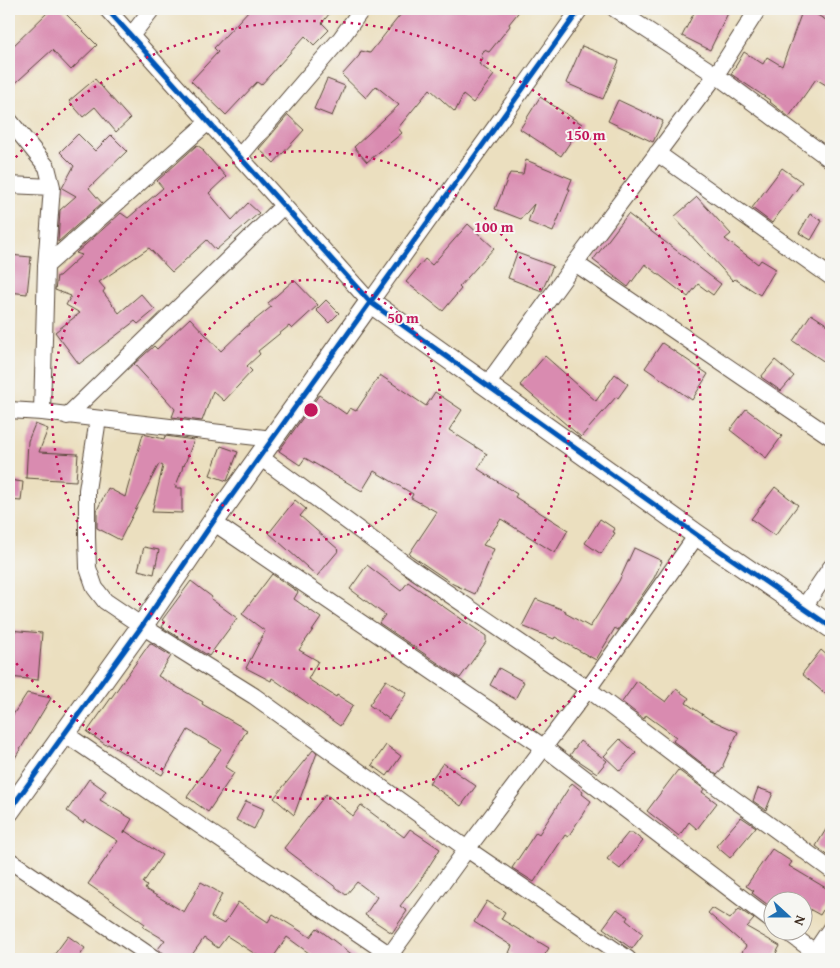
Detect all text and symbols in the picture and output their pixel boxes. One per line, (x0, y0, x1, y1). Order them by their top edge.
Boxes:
text: 150 m (566, 124, 606, 145)
text: 100 m (474, 216, 514, 237)
text: 50 m (387, 307, 419, 328)
centre of rings (302, 401, 320, 419)
north arrow (762, 890, 812, 940)
text: N (789, 913, 811, 929)

